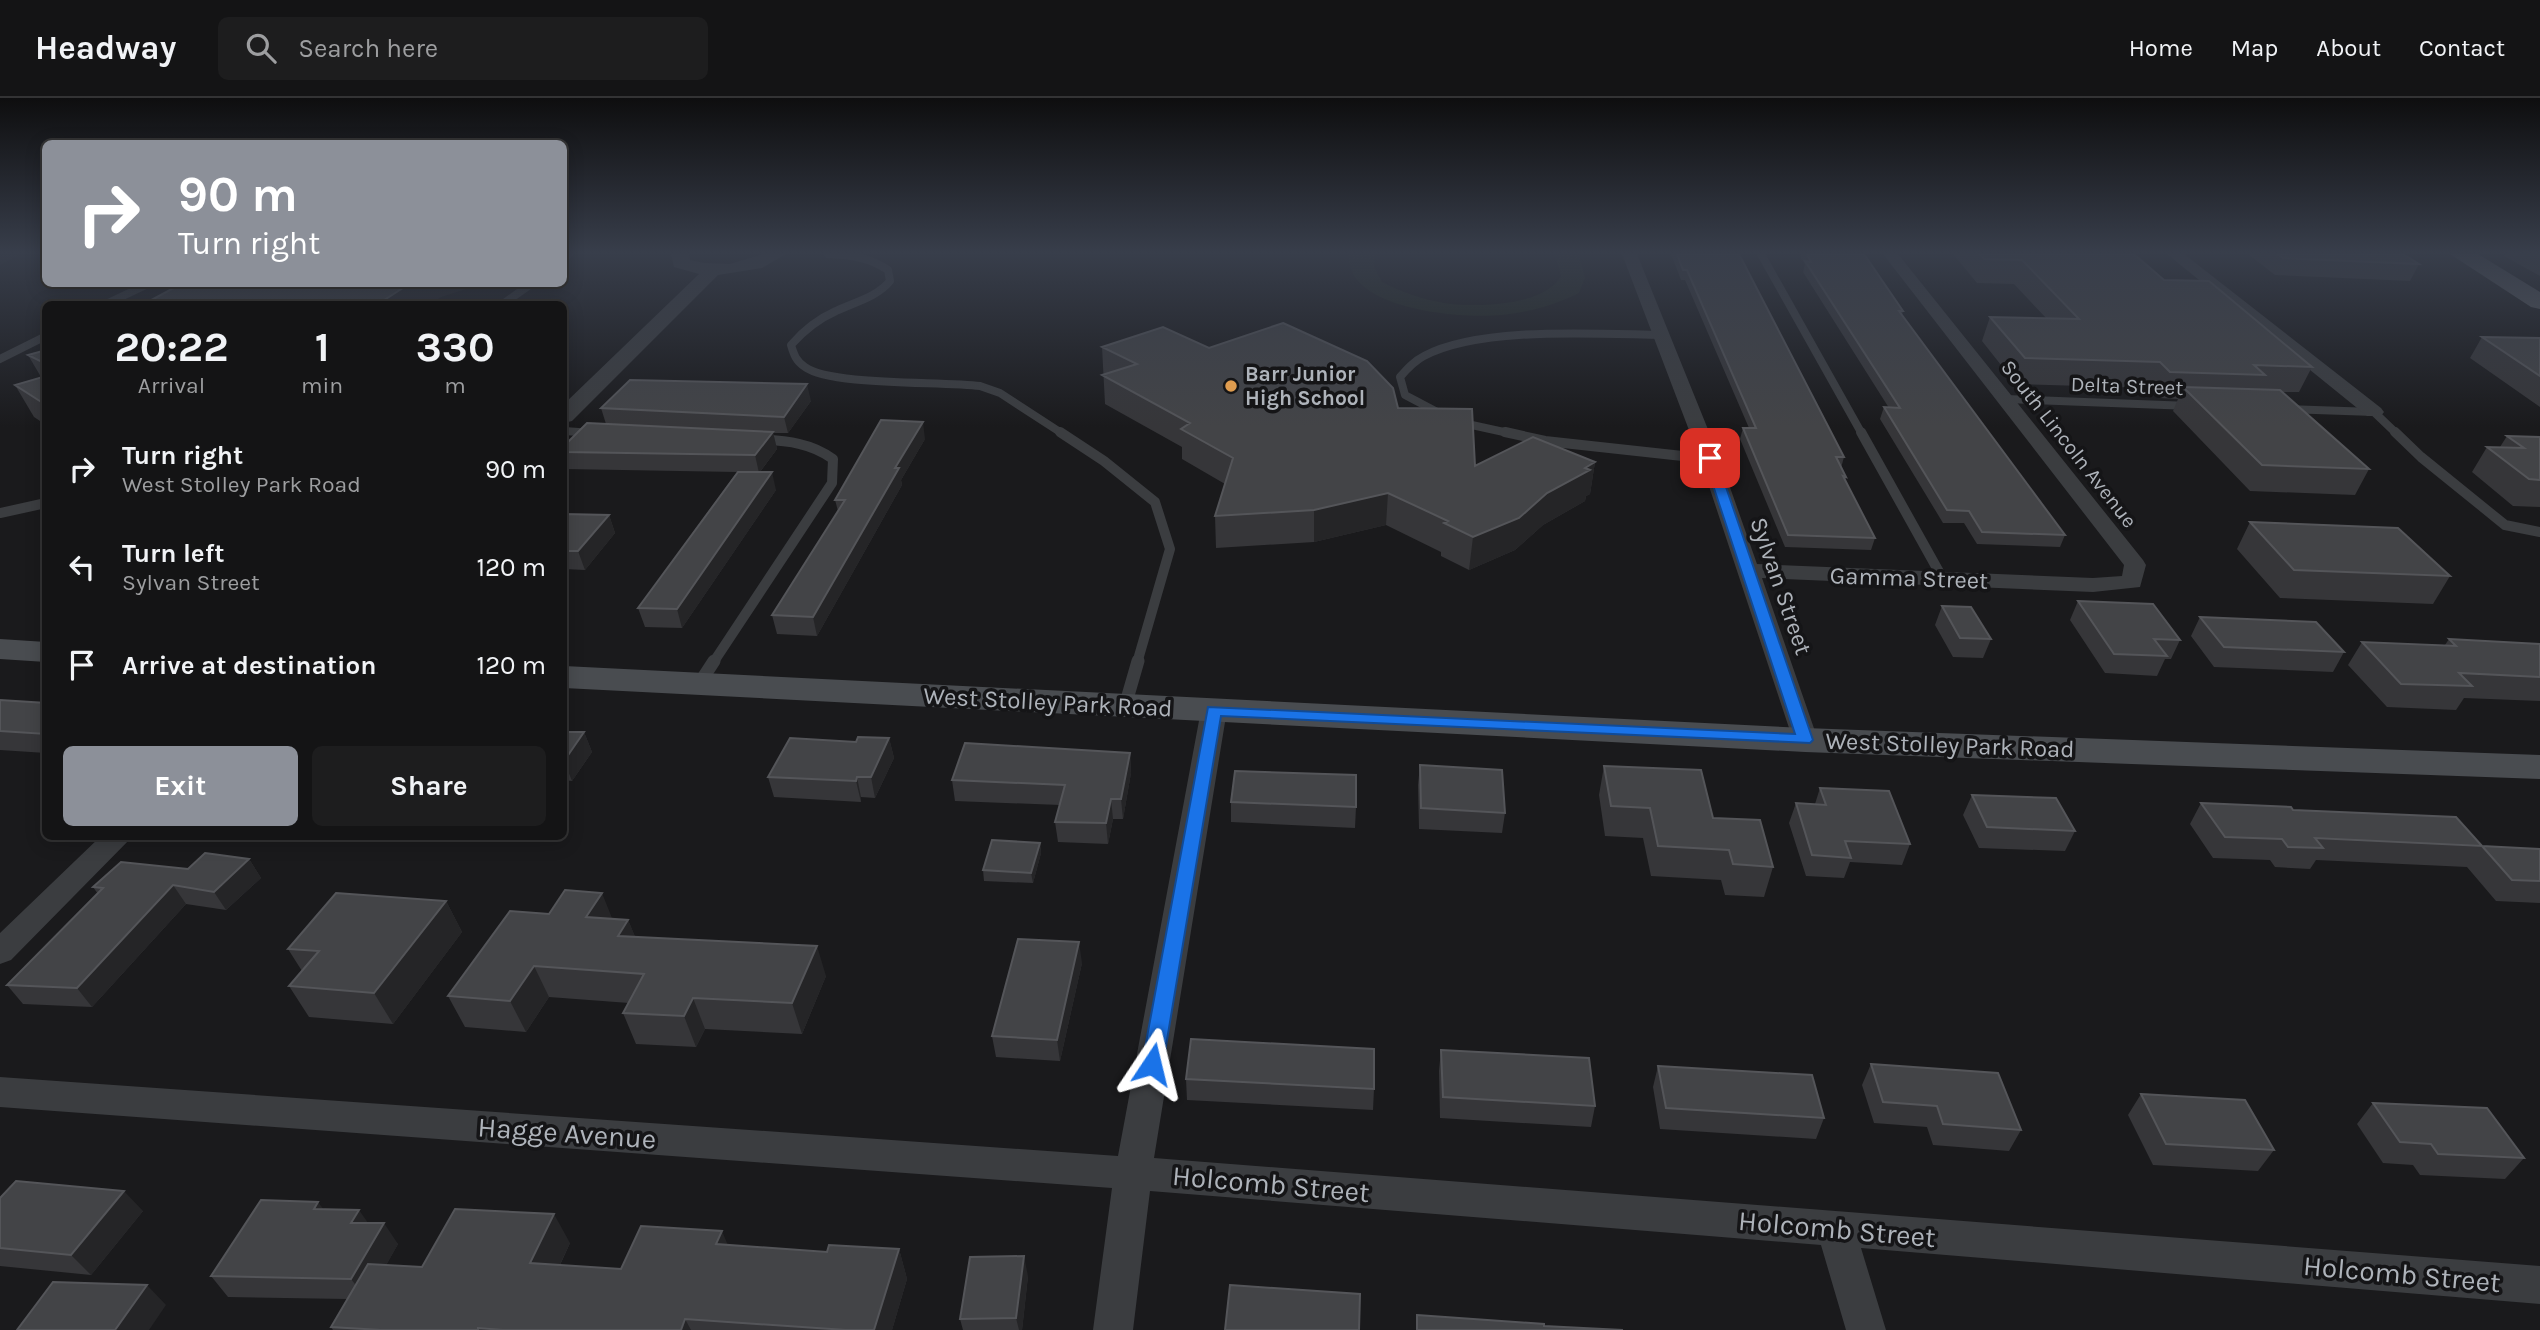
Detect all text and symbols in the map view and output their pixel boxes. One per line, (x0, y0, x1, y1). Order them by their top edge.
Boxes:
search box (218, 17, 708, 80)
text: Headway (35, 29, 176, 67)
icon: search (242, 29, 280, 67)
text: Search here (298, 33, 438, 64)
text: Home (2129, 34, 2193, 62)
text: Map (2231, 34, 2278, 62)
text: About (2316, 34, 2381, 62)
text: Contact (2419, 34, 2505, 62)
text: 90 m (178, 166, 298, 223)
icon: right (63, 168, 154, 259)
text: Turn right (178, 225, 320, 262)
text: 20:22 (114, 322, 229, 372)
text: 1 (315, 322, 330, 372)
text: 330 (416, 322, 495, 372)
street label: South Lincoln Avenue (1996, 355, 2142, 533)
place label: Barr Junior High School (1245, 362, 1365, 410)
text: Arrival (138, 372, 205, 399)
text: min (301, 372, 343, 399)
text: m (444, 372, 466, 399)
street label: Delta Street (2070, 372, 2184, 400)
marker: Barr Junior High School (1223, 378, 1239, 394)
pin (1680, 428, 1740, 488)
icon: arrive (1691, 439, 1729, 477)
text: Turn right (122, 440, 243, 471)
icon: right (63, 450, 101, 488)
text: 90 m (485, 454, 546, 485)
text: West Stolley Park Road (122, 471, 361, 498)
street label: Sylvan Street (1744, 513, 1818, 659)
text: Turn left (122, 538, 224, 569)
icon: left (63, 548, 101, 586)
text: 120 m (476, 552, 546, 583)
street label: Gamma Street (1829, 561, 1989, 595)
text: Sylvan Street (122, 569, 260, 596)
icon: arrive (63, 646, 101, 684)
text: Arrive at destination (122, 650, 376, 681)
text: 120 m (476, 650, 546, 681)
street label: West Stolley Park Road (923, 681, 1173, 723)
street label: West Stolley Park Road (1825, 727, 2075, 763)
button: Exit (63, 746, 298, 826)
button: Share (312, 746, 546, 826)
position arrow (1115, 1027, 1189, 1101)
street label: Hagge Avenue (477, 1110, 657, 1156)
street label: Holcomb Street (1171, 1159, 1371, 1209)
street label: Holcomb Street (1737, 1204, 1937, 1254)
street label: Holcomb Street (2302, 1249, 2502, 1299)

